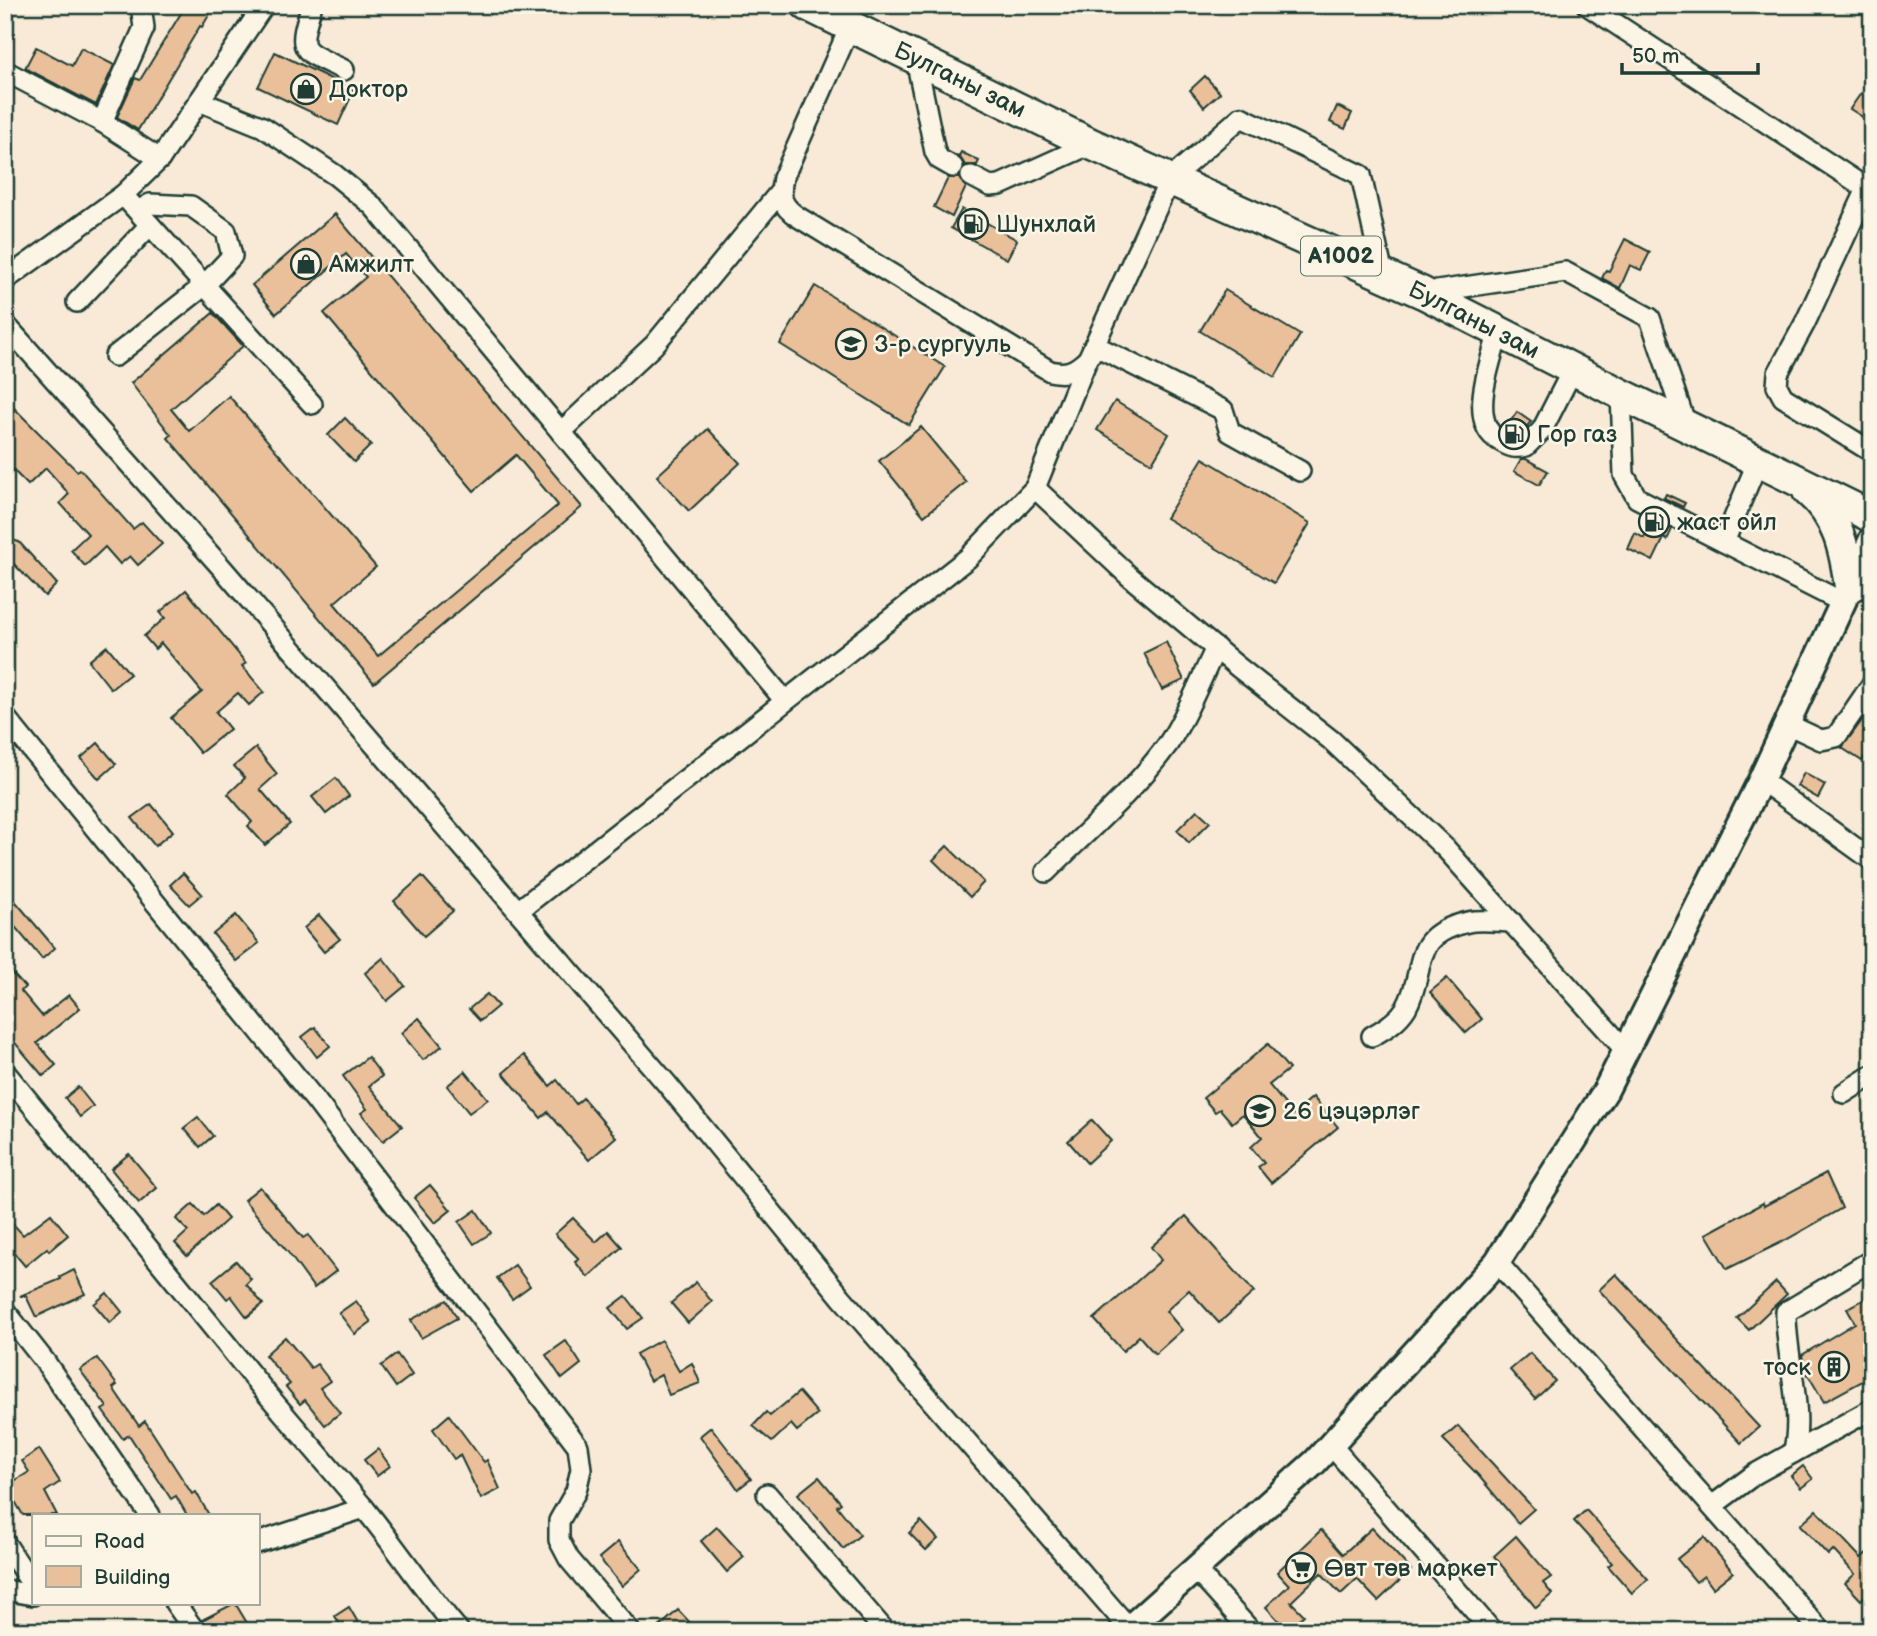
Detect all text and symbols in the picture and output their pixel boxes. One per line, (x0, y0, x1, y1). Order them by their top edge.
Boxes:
scale bar (1622, 32, 1758, 76)
street label: Булганы зам (889, 36, 1031, 124)
text: 50 m (1632, 44, 1679, 69)
shop icon: Доктор (289, 72, 323, 106)
place label: Доктор (329, 75, 408, 104)
fuel station icon: Шунхлай (956, 207, 990, 241)
place label: Шунхлай (996, 210, 1096, 239)
road number: A1002 (1301, 236, 1381, 276)
shop icon: Амжилт (289, 247, 323, 281)
place label: Амжилт (328, 250, 414, 279)
street label: Булганы зам (1404, 275, 1544, 365)
school or university icon: 3-р сургууль (834, 327, 868, 361)
place label: 3-р сургууль (874, 330, 1011, 359)
fuel station icon: Гор газ (1497, 417, 1531, 451)
place label: Гор газ (1537, 420, 1617, 449)
fuel station icon: жаст ойл (1637, 505, 1671, 539)
place label: жаст ойл (1677, 508, 1777, 537)
school or university icon: 26 цэцэрлэг (1243, 1094, 1277, 1128)
place label: 26 цэцэрлэг (1283, 1097, 1420, 1126)
building icon: тоск (1817, 1350, 1851, 1384)
place label: тоск (1763, 1353, 1811, 1382)
legend (32, 1514, 259, 1604)
text: Road (94, 1529, 145, 1554)
supermarket icon: Өвт төв маркет (1284, 1551, 1318, 1585)
place label: Өвт төв маркет (1324, 1554, 1498, 1583)
text: Building (94, 1565, 170, 1590)

